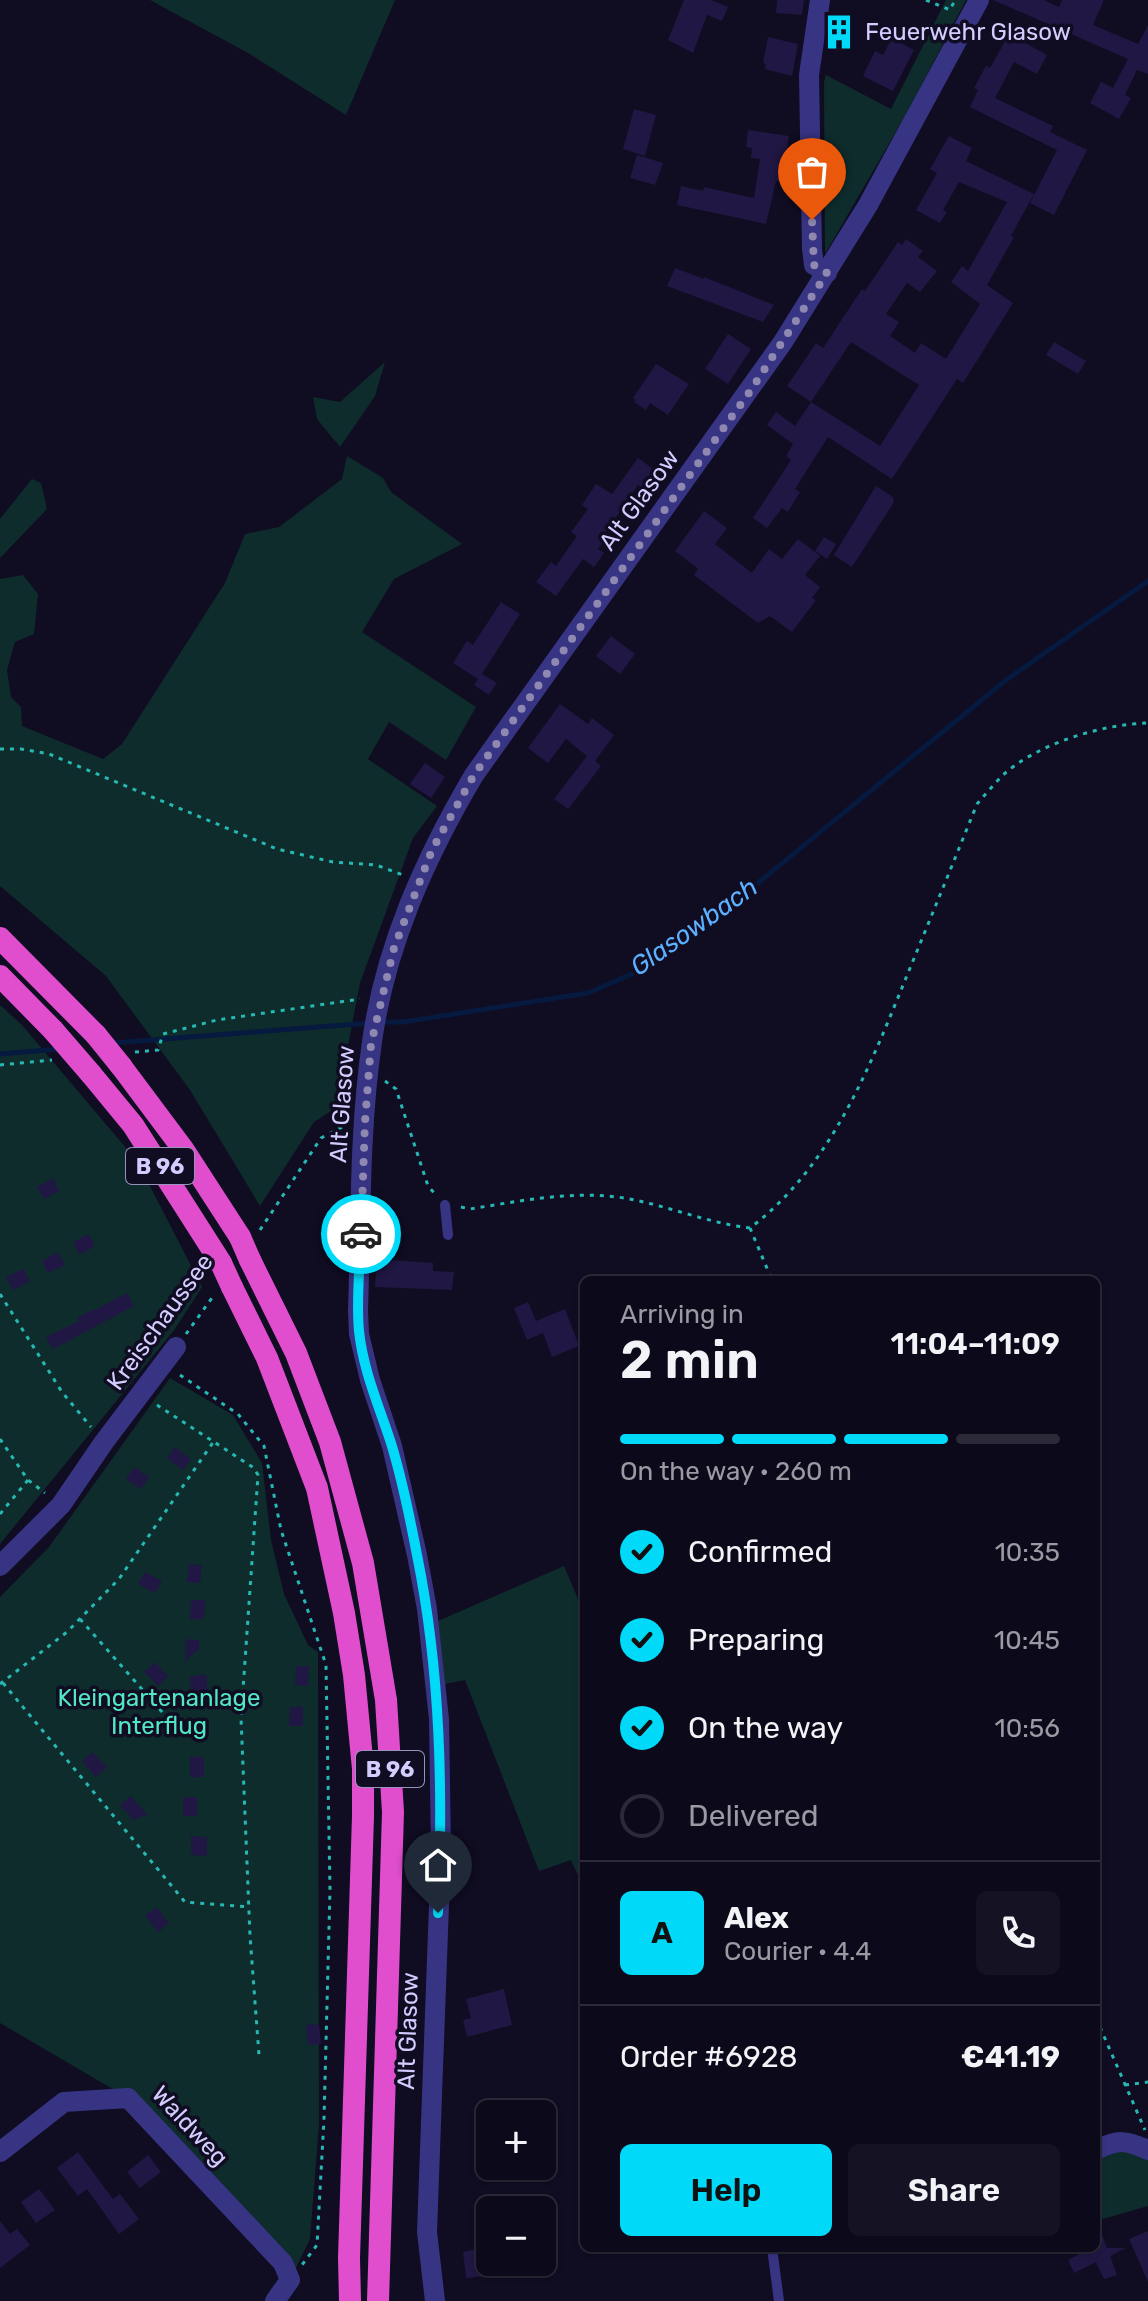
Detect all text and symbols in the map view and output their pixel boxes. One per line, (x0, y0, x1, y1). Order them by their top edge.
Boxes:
building icon: Feuerwehr Glasow (820, 13, 858, 51)
place label: Feuerwehr Glasow (865, 18, 1071, 46)
pin (778, 138, 846, 220)
icon: bag (790, 150, 834, 194)
street label: Alt Glasow (593, 444, 685, 556)
water label: Glasowbach (624, 872, 764, 982)
street label: Alt Glasow (324, 1044, 360, 1164)
road number: B 96 (126, 1148, 194, 1184)
courier (321, 1194, 401, 1274)
icon: car (339, 1212, 383, 1256)
street label: Kreischaussee (101, 1248, 219, 1396)
text: Arriving in (620, 1299, 744, 1330)
text: 11:04–11:09 (890, 1326, 1060, 1362)
text: 2 min (620, 1329, 759, 1391)
text: On the way · 260 m (620, 1456, 852, 1487)
icon: check (620, 1530, 664, 1574)
text: Confirmed (688, 1534, 832, 1570)
text: 10:35 (995, 1537, 1060, 1568)
icon: check (620, 1618, 664, 1662)
text: Preparing (688, 1622, 824, 1658)
text: 10:45 (994, 1625, 1060, 1656)
park label: Kleingartenanlage Interflug (58, 1684, 260, 1740)
icon: check (620, 1706, 664, 1750)
text: On the way (688, 1710, 843, 1746)
text: 10:56 (995, 1713, 1060, 1744)
road number: B 96 (356, 1751, 424, 1787)
text: Delivered (688, 1798, 819, 1834)
pin (404, 1831, 472, 1913)
icon: home (416, 1843, 460, 1887)
button: phone (976, 1891, 1060, 1975)
text: Alex (724, 1900, 789, 1936)
text: A (651, 1915, 673, 1951)
text: Courier · 4.4 (724, 1936, 871, 1967)
street label: Alt Glasow (392, 1972, 424, 2090)
text: Order #6928 (620, 2039, 798, 2075)
text: €41.19 (961, 2039, 1060, 2075)
street label: Waldweg (146, 2080, 234, 2172)
map controls (476, 2100, 556, 2276)
button: + (476, 2100, 556, 2180)
button: Help (620, 2144, 832, 2236)
button: Share (848, 2144, 1060, 2236)
button: − (476, 2196, 556, 2276)

